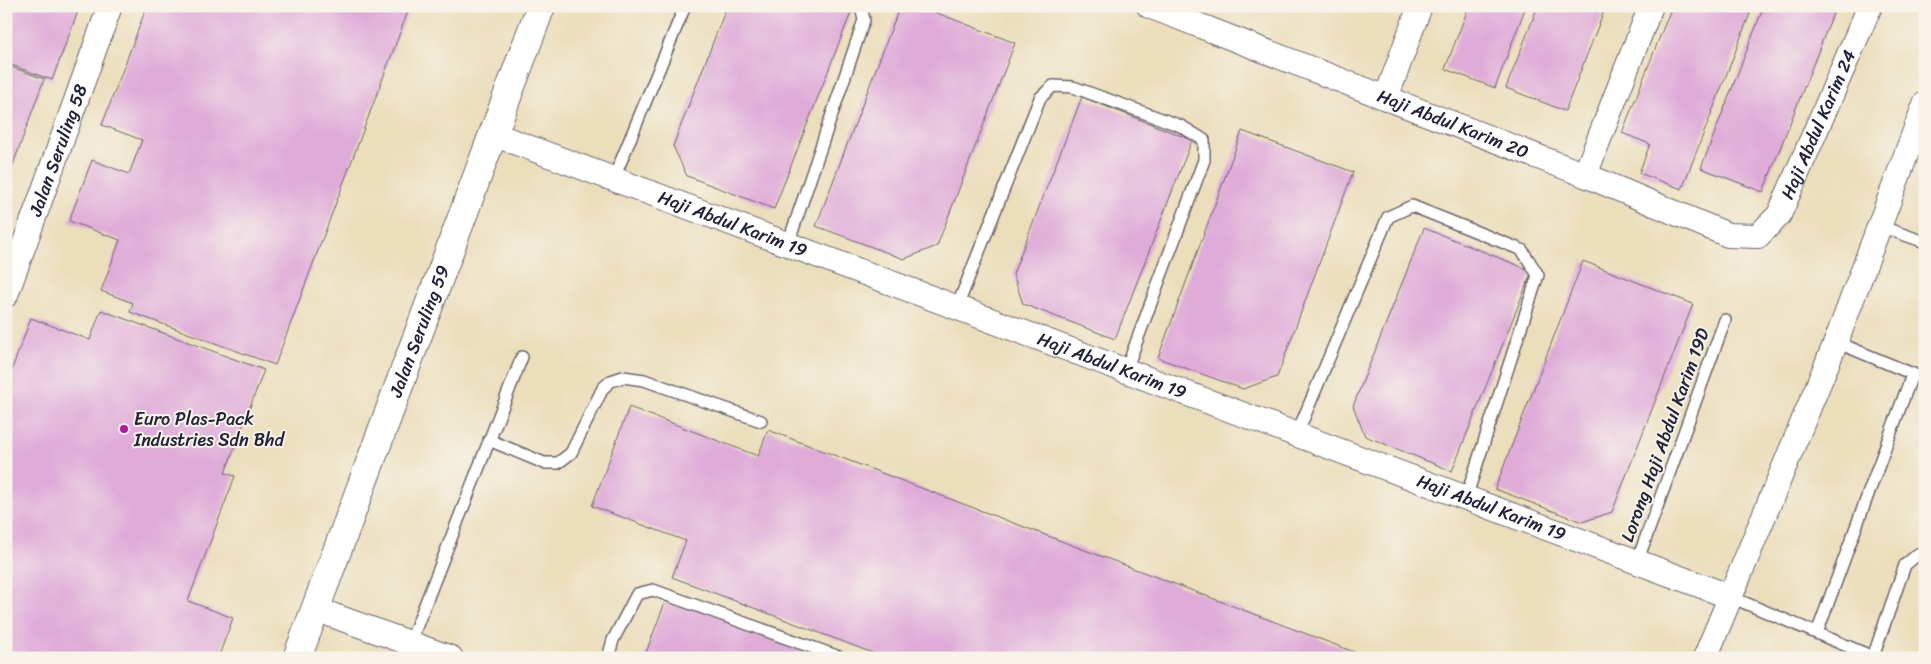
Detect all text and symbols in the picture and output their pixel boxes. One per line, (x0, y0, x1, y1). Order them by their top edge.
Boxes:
street label: Haji Abdul Karim 24 (1772, 45, 1865, 204)
street label: Jalan Seruling 58 (19, 79, 97, 222)
street label: Haji Abdul Karim 20 (1372, 80, 1534, 168)
street label: Haji Abdul Karim 19 (653, 181, 812, 266)
street label: Jalan Seruling 59 (380, 261, 459, 403)
street label: Haji Abdul Karim 19 (1033, 323, 1191, 408)
street label: Lorong Haji Abdul Karim 19D (1611, 323, 1719, 546)
place label: Euro Plas-Pack Industries Sdn Bhd (133, 403, 285, 456)
marker: Euro Plas-Pack Industries Sdn Bhd (118, 423, 130, 435)
street label: Haji Abdul Karim 19 (1412, 465, 1571, 550)

